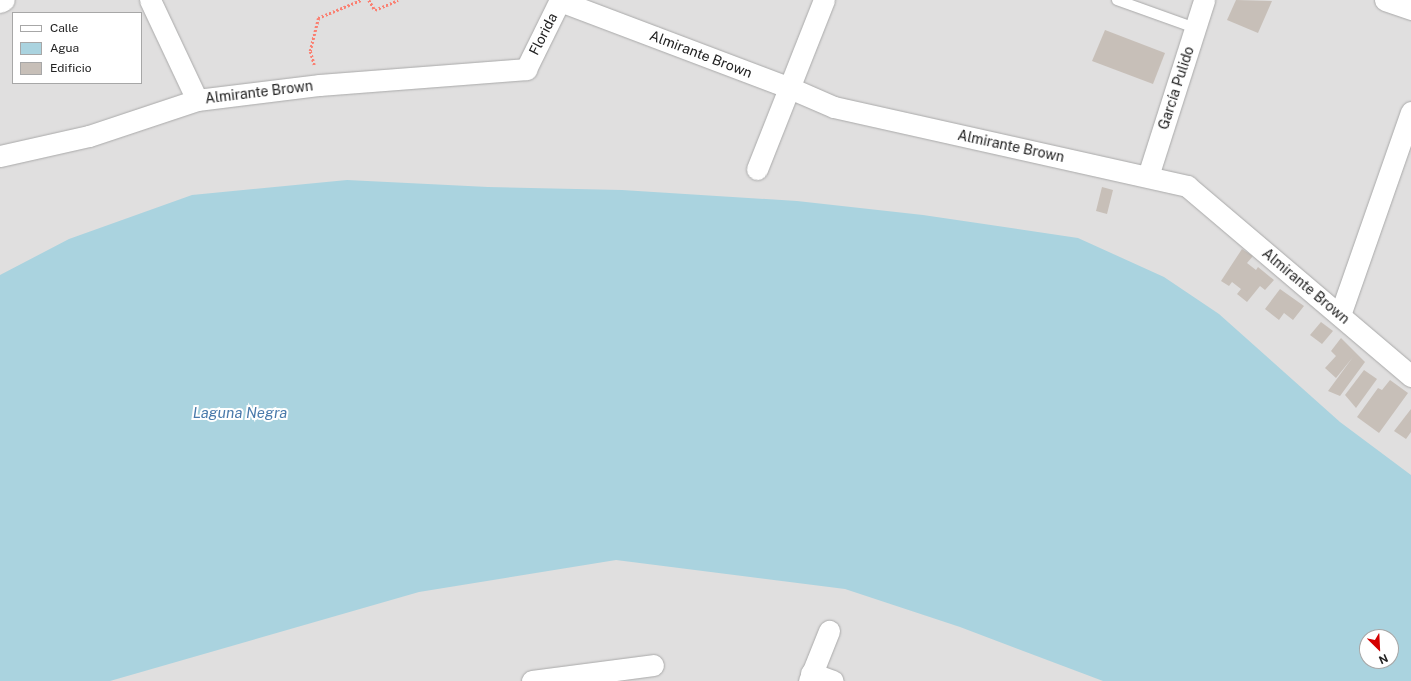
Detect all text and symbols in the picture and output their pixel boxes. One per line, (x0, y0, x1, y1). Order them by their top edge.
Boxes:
street label: Florida (525, 10, 561, 58)
legend (12, 12, 142, 84)
text: Calle (50, 21, 78, 35)
street label: Almirante Brown (647, 27, 755, 81)
text: Agua (50, 41, 79, 55)
street label: García Pulido (1155, 44, 1197, 132)
text: Edificio (50, 61, 92, 75)
street label: Almirante Brown (204, 77, 314, 107)
street label: Almirante Brown (956, 126, 1066, 166)
street label: Almirante Brown (1259, 245, 1353, 327)
water label: Laguna Negra (193, 404, 287, 422)
north arrow (1359, 629, 1399, 669)
text: N (1377, 652, 1390, 666)

